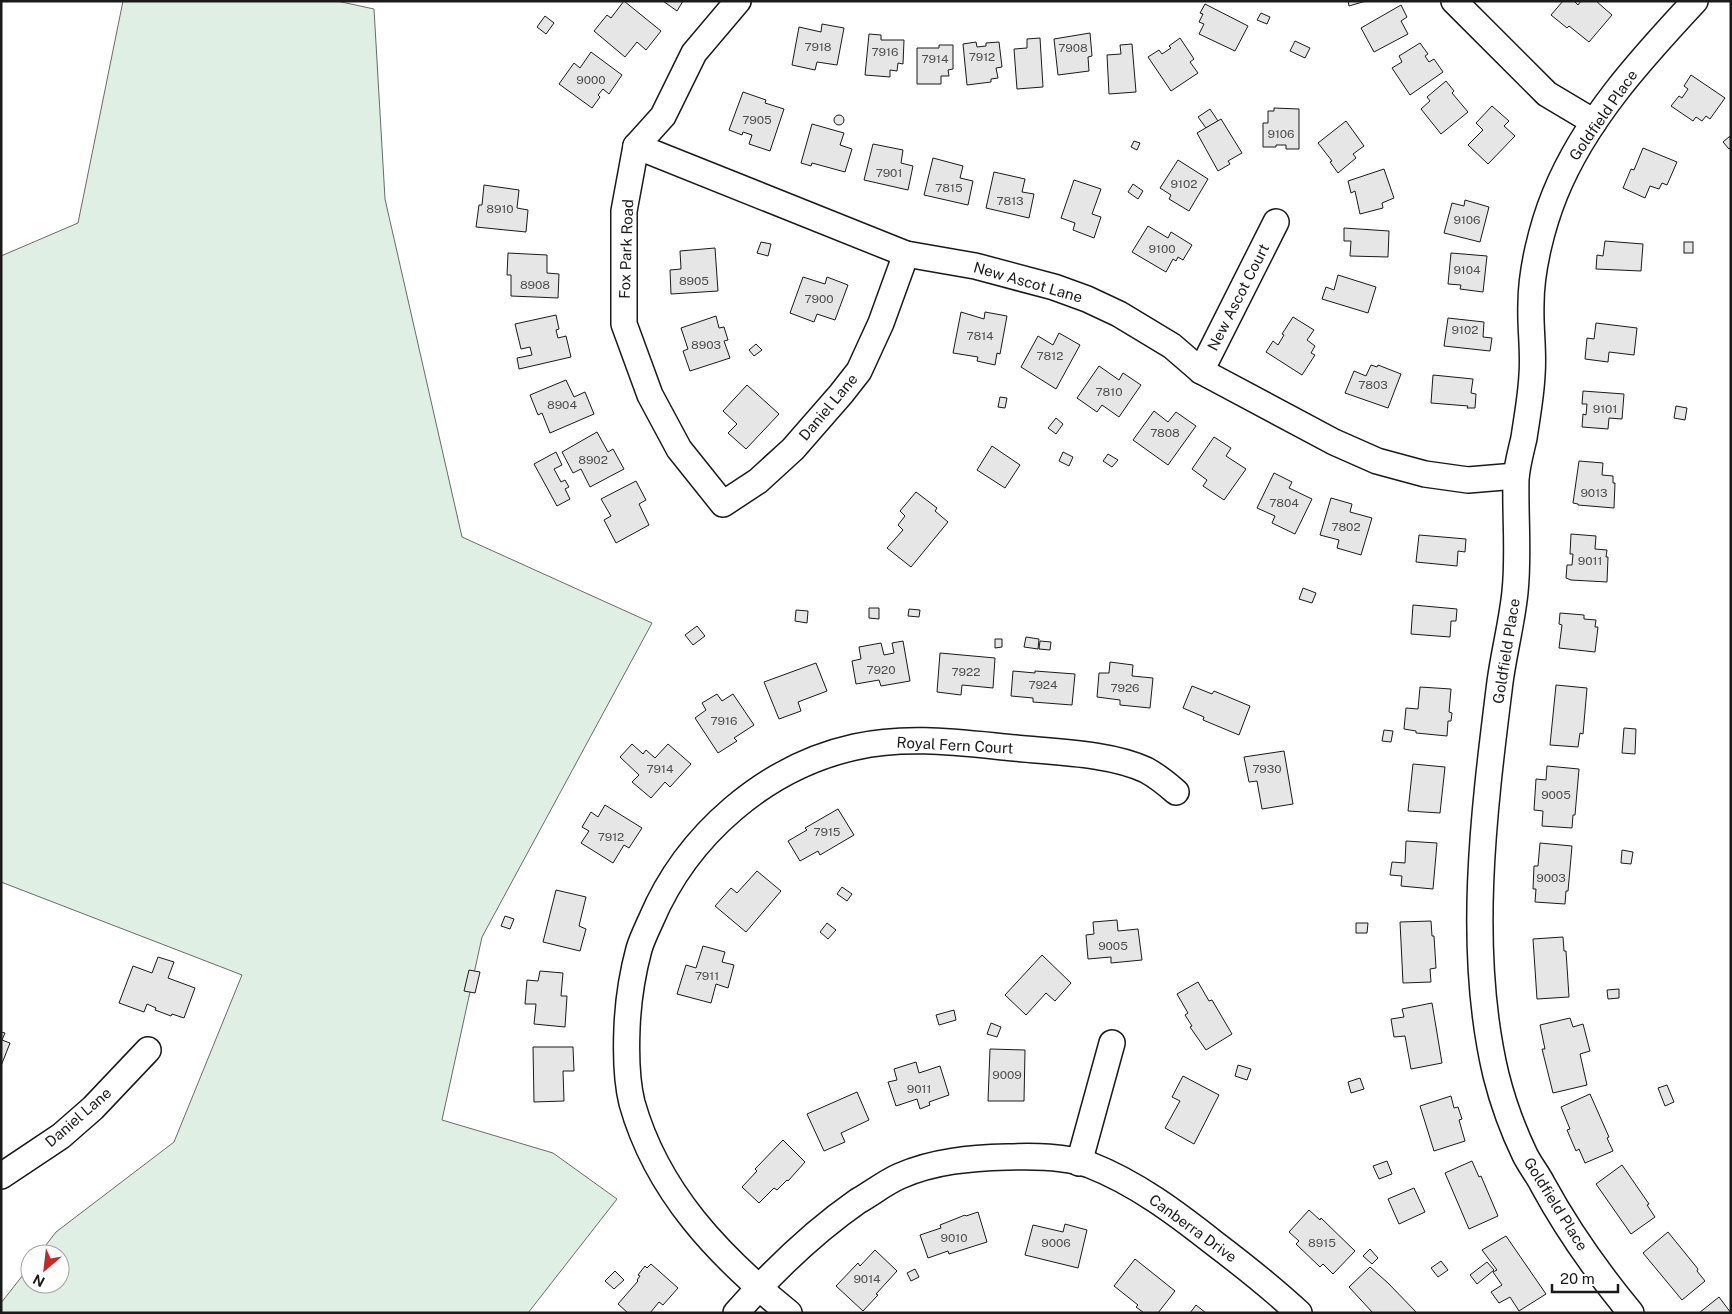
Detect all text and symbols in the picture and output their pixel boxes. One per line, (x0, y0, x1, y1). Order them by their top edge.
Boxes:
house number: 7918 (804, 40, 832, 54)
house number: 7908 (1058, 41, 1088, 55)
house number: 7916 (872, 45, 898, 59)
house number: 7912 (969, 50, 995, 64)
house number: 7914 (922, 52, 949, 66)
street label: Goldfield Place (1566, 67, 1640, 163)
house number: 9000 (576, 73, 606, 87)
house number: 7905 (742, 113, 772, 127)
house number: 9106 (1267, 127, 1295, 141)
house number: 7901 (876, 166, 902, 180)
house number: 9102 (1171, 177, 1197, 191)
house number: 7815 (935, 181, 963, 195)
house number: 7813 (996, 194, 1024, 208)
street label: Fox Park Road (616, 199, 636, 299)
house number: 8910 (486, 202, 514, 216)
house number: 9106 (1453, 213, 1481, 227)
street label: New Ascot Court (1204, 241, 1272, 353)
house number: 9100 (1149, 242, 1176, 256)
street label: New Ascot Lane (972, 258, 1084, 306)
house number: 9104 (1453, 263, 1481, 277)
house number: 8905 (679, 274, 709, 288)
house number: 8908 (520, 278, 550, 292)
house number: 7900 (805, 292, 834, 306)
house number: 9102 (1452, 323, 1478, 337)
house number: 7814 (966, 329, 994, 343)
house number: 8903 (691, 338, 721, 352)
house number: 7812 (1037, 349, 1063, 363)
street label: Daniel Lane (795, 370, 861, 444)
house number: 7803 (1358, 378, 1388, 392)
house number: 7810 (1096, 385, 1122, 399)
house number: 8904 (547, 398, 577, 412)
house number: 9101 (1593, 402, 1617, 416)
house number: 7808 (1150, 426, 1180, 440)
house number: 8902 (578, 453, 608, 467)
house number: 9013 (1580, 486, 1608, 500)
house number: 7804 (1269, 496, 1299, 510)
house number: 7802 (1331, 520, 1361, 534)
house number: 9011 (1578, 554, 1602, 568)
street label: Goldfield Place (1489, 597, 1523, 705)
house number: 7920 (867, 663, 895, 677)
house number: 7922 (952, 665, 980, 679)
house number: 7924 (1028, 678, 1058, 692)
house number: 7926 (1110, 681, 1140, 695)
house number: 7916 (711, 714, 737, 728)
street label: Royal Fern Court (896, 733, 1014, 757)
house number: 7914 (647, 762, 674, 776)
house number: 7930 (1252, 762, 1282, 776)
house number: 9005 (1541, 788, 1571, 802)
house number: 7915 (813, 825, 841, 839)
house number: 7912 (598, 830, 624, 844)
house number: 9003 (1536, 871, 1566, 885)
house number: 9005 (1098, 939, 1128, 953)
house number: 7911 (695, 969, 719, 983)
house number: 9009 (992, 1068, 1022, 1082)
house number: 9011 (907, 1082, 931, 1096)
street label: Daniel Lane (42, 1084, 114, 1150)
street label: Goldfield Place (1521, 1154, 1591, 1254)
street label: Canberra Drive (1146, 1191, 1240, 1265)
house number: 9010 (941, 1231, 968, 1245)
house number: 9006 (1041, 1236, 1071, 1250)
house number: 8915 (1308, 1236, 1336, 1250)
north arrow (20, 1244, 70, 1294)
scale bar (1552, 1262, 1618, 1294)
text: 20 m (1560, 1270, 1595, 1287)
text: N (30, 1271, 47, 1290)
house number: 9014 (853, 1272, 881, 1286)

